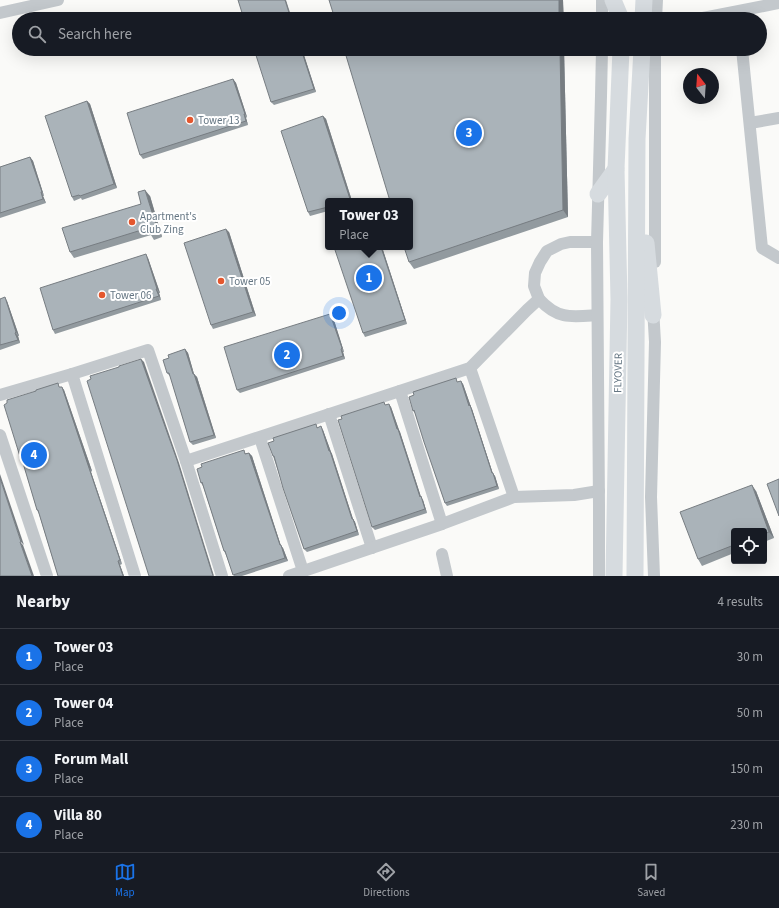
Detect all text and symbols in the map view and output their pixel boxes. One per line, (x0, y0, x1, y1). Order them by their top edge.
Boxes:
search box (12, 12, 767, 56)
icon: search (26, 23, 48, 45)
text: Search here (58, 24, 132, 45)
north arrow (683, 68, 719, 104)
place label: Tower 13 (198, 113, 239, 128)
marker: Tower 13 (185, 115, 195, 125)
pin: 3 (456, 118, 482, 148)
popup (325, 198, 413, 250)
text: Tower 03 (339, 205, 399, 226)
place label: Apartment's Club Zing (140, 209, 197, 237)
marker: Apartment's Club Zing (127, 217, 137, 227)
text: Place (339, 226, 369, 244)
pin: 1 (356, 263, 382, 293)
place label: Tower 05 (229, 274, 270, 289)
marker: Tower 05 (216, 276, 226, 286)
place label: Tower 06 (110, 288, 152, 303)
marker: Tower 06 (97, 290, 107, 300)
your location (329, 303, 349, 323)
pin: 2 (274, 340, 300, 370)
street label: FLYOVER (610, 353, 626, 393)
pin: 4 (21, 440, 47, 470)
map controls (731, 528, 767, 564)
button: locate (731, 528, 767, 564)
text: Nearby (16, 590, 70, 614)
text: 4 results (718, 593, 763, 611)
text: Tower 03 (54, 637, 114, 658)
text: 1 (26, 648, 32, 666)
text: 30 m (737, 648, 763, 666)
text: Place (54, 658, 83, 676)
text: Tower 04 (54, 693, 114, 714)
text: 2 (26, 704, 32, 722)
text: 50 m (737, 704, 763, 722)
text: Place (54, 714, 83, 732)
text: Forum Mall (54, 749, 128, 770)
text: 3 (26, 760, 32, 778)
text: 150 m (730, 760, 763, 778)
text: Place (54, 770, 83, 788)
text: Villa 80 (54, 805, 102, 826)
text: 4 (26, 816, 32, 834)
text: 230 m (730, 816, 763, 834)
text: Place (54, 826, 83, 844)
tab: Map (114, 861, 136, 900)
tab: Directions (363, 861, 410, 900)
tab: Saved (637, 861, 665, 900)

